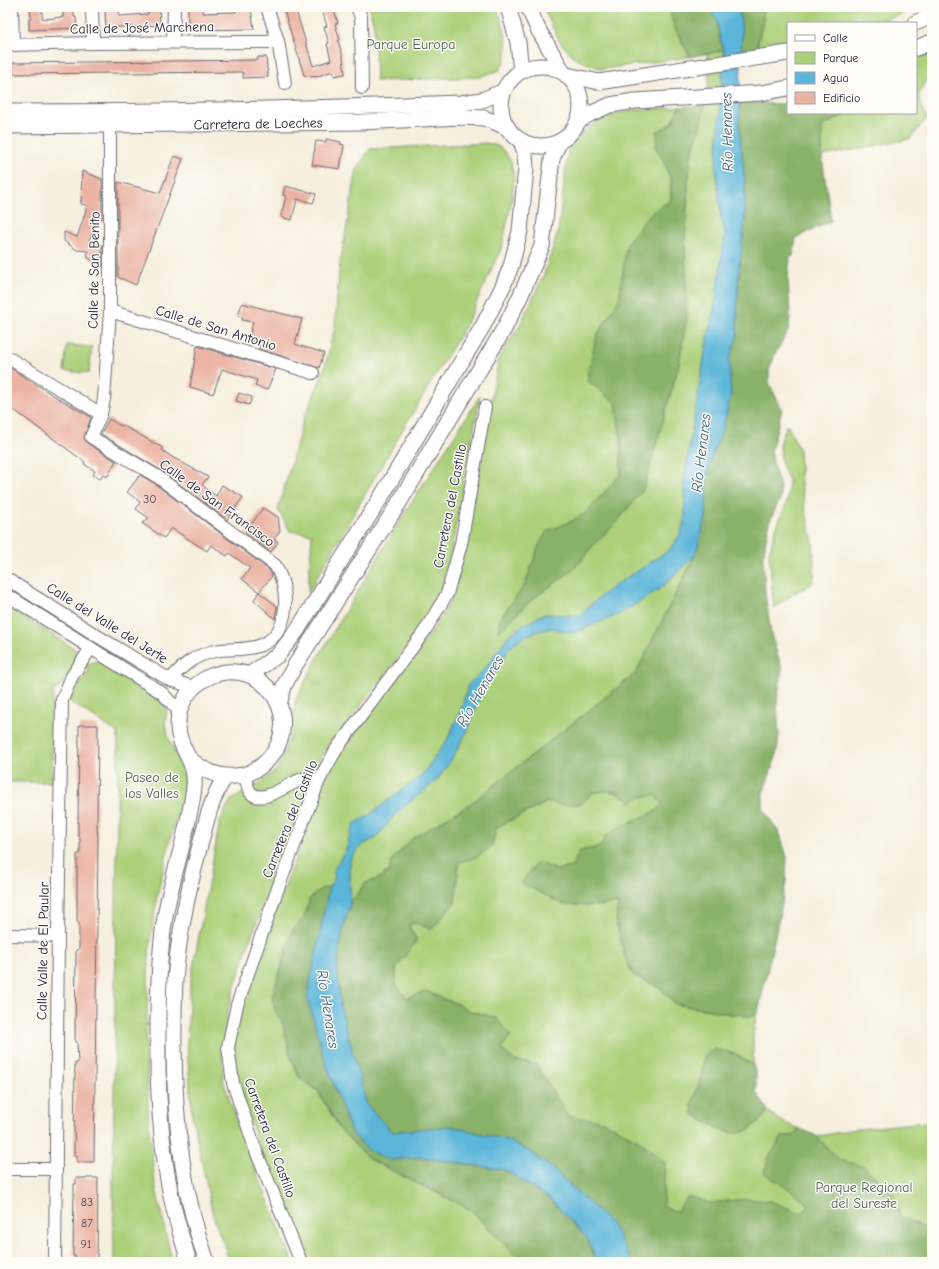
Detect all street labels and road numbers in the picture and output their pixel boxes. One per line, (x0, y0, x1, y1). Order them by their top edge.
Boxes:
street label: Calle de José Marchena (70, 18, 214, 38)
street label: Carretera de Loeches (193, 114, 323, 134)
street label: Calle de San Benito (84, 211, 104, 329)
street label: Calle de San Antonio (154, 302, 278, 354)
street label: Carretera del Castillo (430, 443, 470, 569)
street label: Calle de San Francisco (156, 455, 278, 551)
street label: Calle del Valle del Jerte (43, 579, 171, 667)
street label: Carretera del Castillo (259, 757, 321, 881)
street label: Calle Valle de El Paular (33, 881, 53, 1020)
street label: Carretera del Castillo (240, 1076, 300, 1200)

